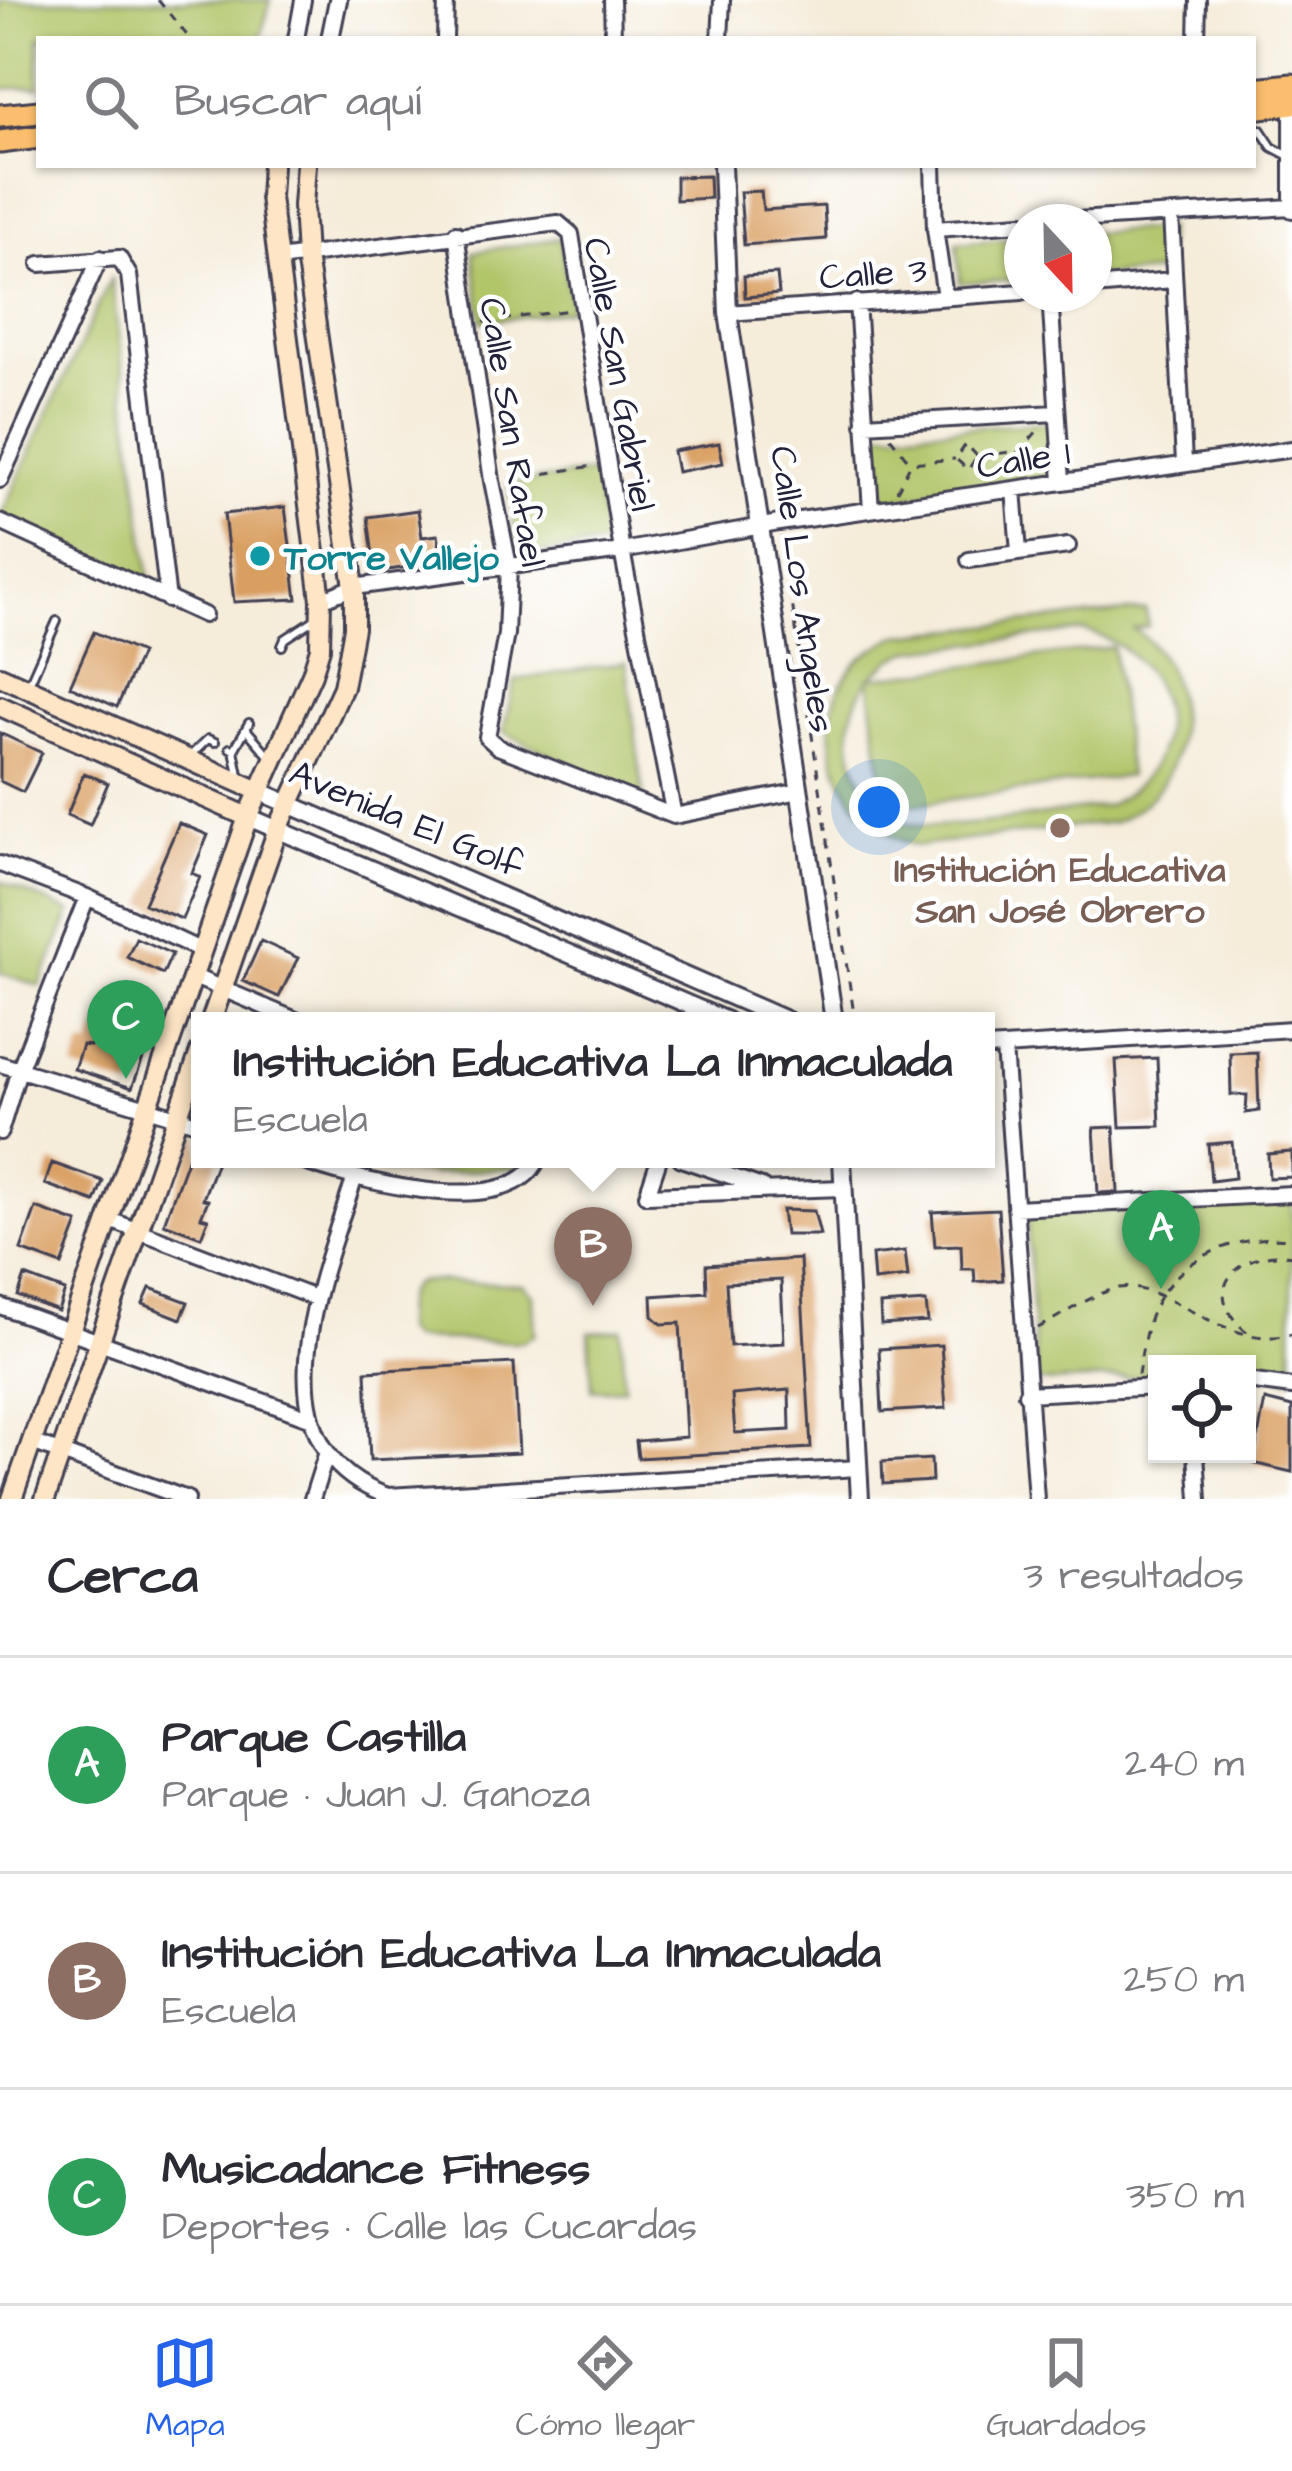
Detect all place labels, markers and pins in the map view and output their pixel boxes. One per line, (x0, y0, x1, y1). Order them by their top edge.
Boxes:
place label: Torre Vallejo (283, 533, 499, 584)
marker: Torre Vallejo (247, 543, 273, 569)
marker: Institución Educativa San José Obrero (1047, 815, 1073, 841)
place label: Institución Educativa San José Obrero (894, 845, 1226, 937)
pin: C (87, 980, 165, 1079)
pin: A (1122, 1190, 1200, 1289)
pin: B (554, 1207, 632, 1306)

